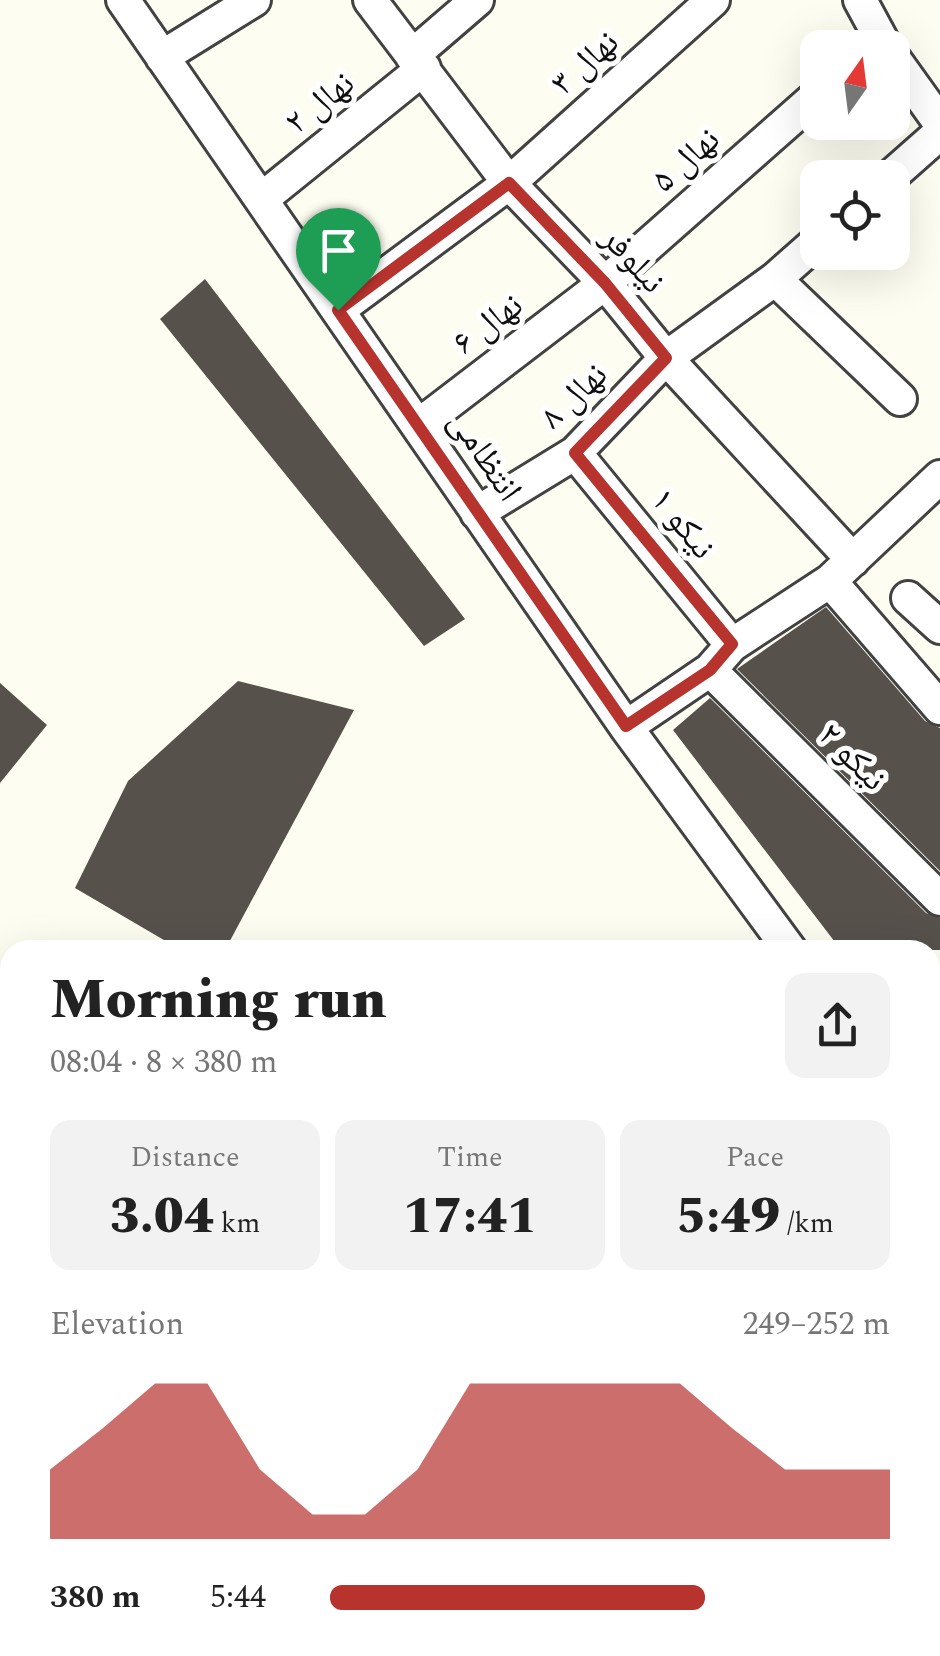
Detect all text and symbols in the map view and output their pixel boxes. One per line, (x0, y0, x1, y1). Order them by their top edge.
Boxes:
street label: نهال ۳ (539, 18, 631, 109)
north arrow (800, 30, 910, 140)
map controls (800, 30, 910, 270)
street label: نهال ۲ (273, 58, 367, 148)
street label: نهال ۵ (640, 115, 732, 206)
button: locate (800, 160, 910, 270)
pin (296, 208, 381, 311)
street label: نیلوفر (587, 213, 678, 306)
icon: arrive (311, 223, 366, 278)
street label: نهال ۶ (441, 280, 535, 369)
street label: نهال ۸ (528, 350, 620, 442)
street label: انتظامی (434, 399, 535, 513)
street label: نیکو ۱ (637, 477, 728, 571)
street label: نیکو ۲ (805, 710, 899, 804)
text: Morning run (50, 959, 387, 1042)
button: share (785, 973, 890, 1078)
text: 08:04 · 8 × 380 m (50, 1038, 278, 1087)
text: Distance (130, 1136, 240, 1179)
text: Time (437, 1136, 503, 1179)
text: Pace (726, 1136, 784, 1179)
text: 3.04 (110, 1179, 214, 1255)
text: 17:41 (403, 1179, 537, 1255)
text: 5:49 (676, 1179, 780, 1255)
text: km (214, 1202, 260, 1245)
text: /km (780, 1202, 834, 1245)
text: Elevation (50, 1300, 184, 1349)
text: 249–252 m (742, 1300, 890, 1349)
text: 380 m (50, 1573, 141, 1622)
text: 5:44 (210, 1573, 266, 1622)

